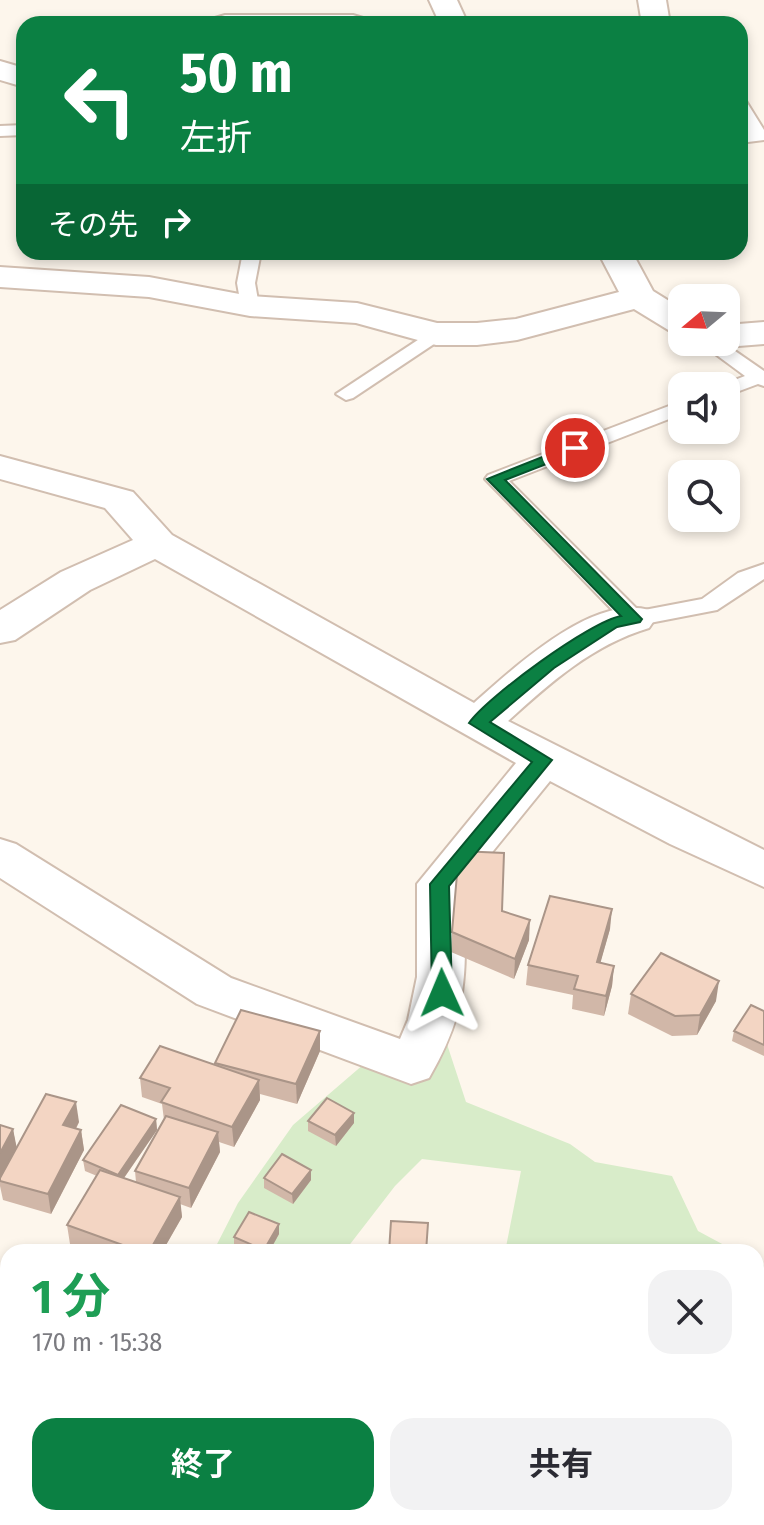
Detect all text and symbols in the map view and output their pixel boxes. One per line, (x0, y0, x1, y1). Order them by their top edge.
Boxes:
text: 50 m (180, 40, 292, 107)
icon: left (48, 48, 152, 152)
text: 左折 (180, 116, 252, 160)
icon: right (154, 200, 198, 244)
text: その先 (48, 207, 138, 243)
north arrow (668, 284, 740, 356)
map controls (668, 284, 740, 532)
button: sound (668, 372, 740, 444)
pin (541, 414, 609, 482)
icon: arrive (553, 426, 597, 470)
button: search (668, 460, 740, 532)
position arrow (400, 951, 484, 1035)
text: 1 分 (32, 1268, 110, 1326)
button: close (648, 1270, 732, 1354)
text: 170 m · 15:38 (32, 1327, 162, 1358)
button: 終了 (32, 1418, 374, 1510)
button: 共有 (390, 1418, 732, 1510)

